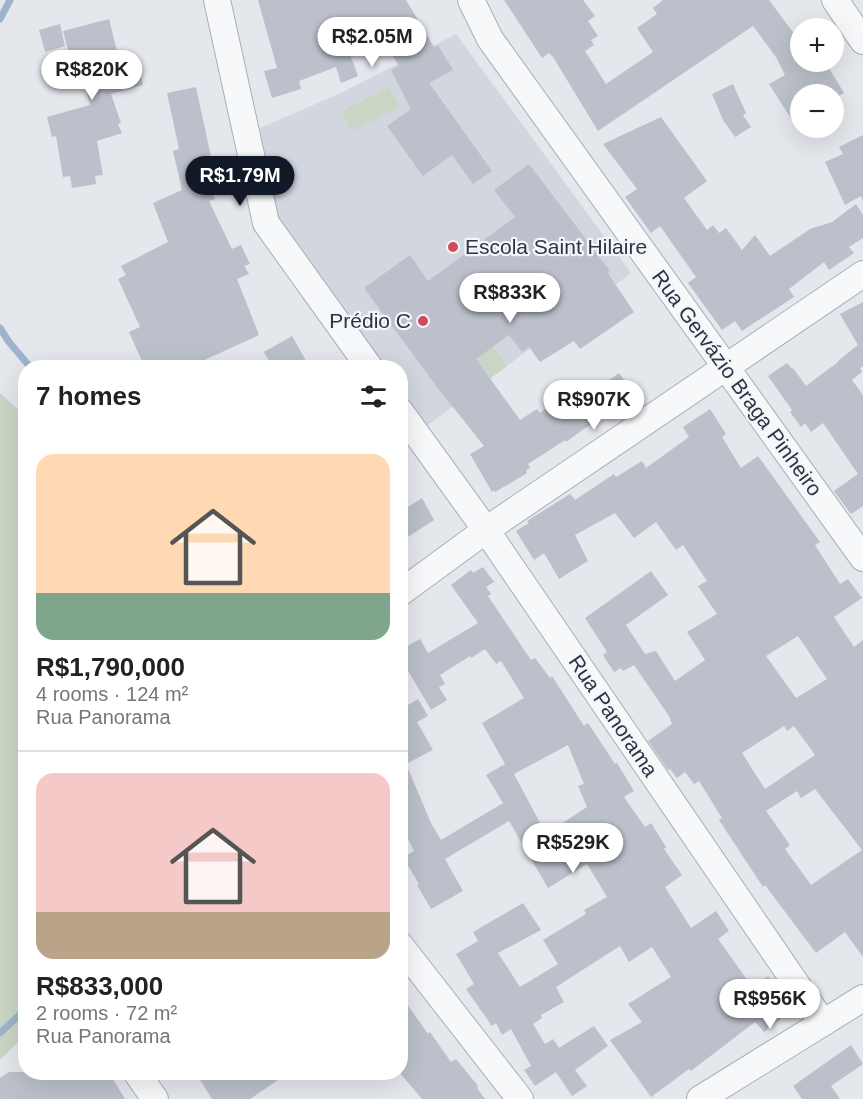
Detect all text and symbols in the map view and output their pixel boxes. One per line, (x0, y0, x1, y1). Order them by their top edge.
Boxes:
pin: R$2.05M (317, 17, 427, 68)
map controls (790, 18, 844, 138)
button: + (790, 18, 844, 72)
text: R$2.05M (331, 25, 413, 47)
pin: R$820K (43, 50, 141, 101)
text: R$820K (55, 58, 129, 80)
button: − (790, 84, 844, 138)
pin: R$1.79M (185, 156, 295, 207)
text: R$1.79M (199, 164, 281, 186)
place label: Escola Saint Hilaire (465, 235, 647, 258)
marker: Escola Saint Hilaire (446, 240, 460, 254)
street label: Rua Gervázio Braga Pinheiro (648, 265, 827, 500)
pin: R$833K (461, 273, 559, 324)
text: R$833K (473, 281, 547, 303)
place label: Prédio C (329, 309, 411, 332)
marker: Prédio C (416, 314, 430, 328)
icon: filters (357, 380, 390, 413)
pin: R$907K (545, 380, 643, 431)
text: 7 homes (36, 381, 142, 411)
text: R$907K (557, 388, 631, 410)
icon: home (159, 493, 267, 601)
street label: Rua Panorama (564, 651, 663, 781)
text: R$1,790,000 (36, 652, 185, 682)
text: 4 rooms · 124 m² (36, 683, 188, 705)
text: Rua Panorama (36, 706, 171, 728)
icon: home (159, 812, 267, 920)
pin: R$529K (524, 823, 622, 874)
text: R$529K (536, 831, 610, 853)
text: R$833,000 (36, 971, 163, 1001)
pin: R$956K (721, 979, 819, 1030)
text: R$956K (733, 987, 807, 1009)
text: 2 rooms · 72 m² (36, 1002, 177, 1024)
text: Rua Panorama (36, 1025, 171, 1047)

